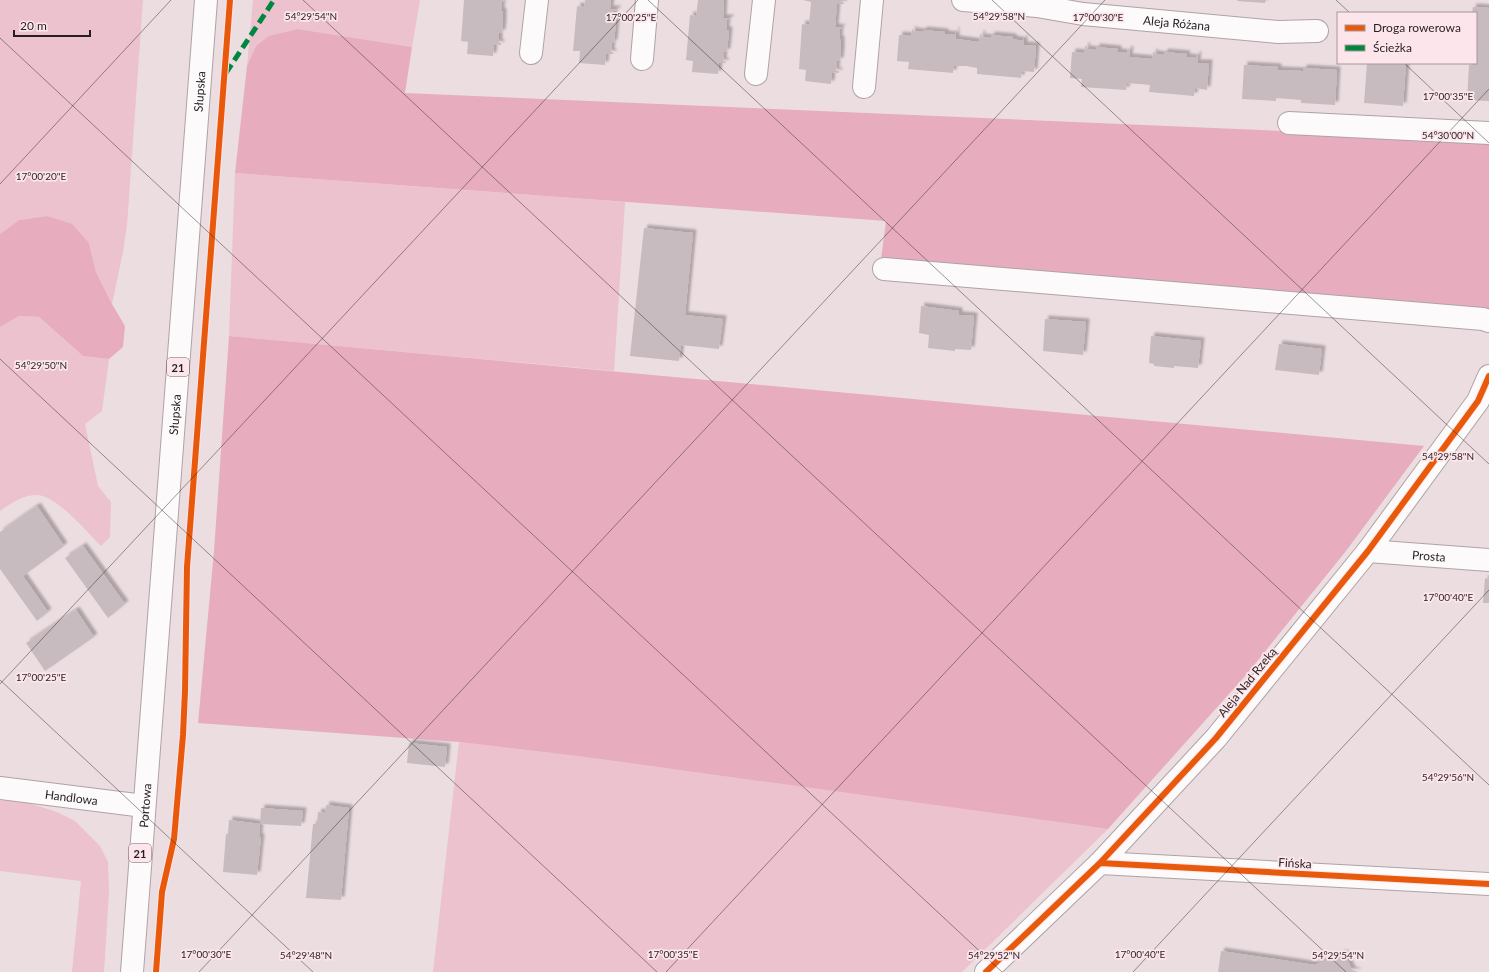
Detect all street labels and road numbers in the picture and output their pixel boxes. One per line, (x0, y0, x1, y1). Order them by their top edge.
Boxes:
street label: Aleja Różana (1143, 12, 1211, 33)
street label: Słupska (190, 71, 208, 112)
road number: 21 (167, 358, 189, 376)
street label: Słupska (165, 394, 183, 436)
street label: Prosta (1412, 547, 1446, 564)
street label: Aleja Nad Rzeką (1214, 644, 1280, 720)
street label: Portowa (136, 783, 154, 828)
street label: Handlowa (44, 786, 99, 808)
road number: 21 (129, 844, 151, 862)
street label: Fińska (1278, 855, 1312, 871)

